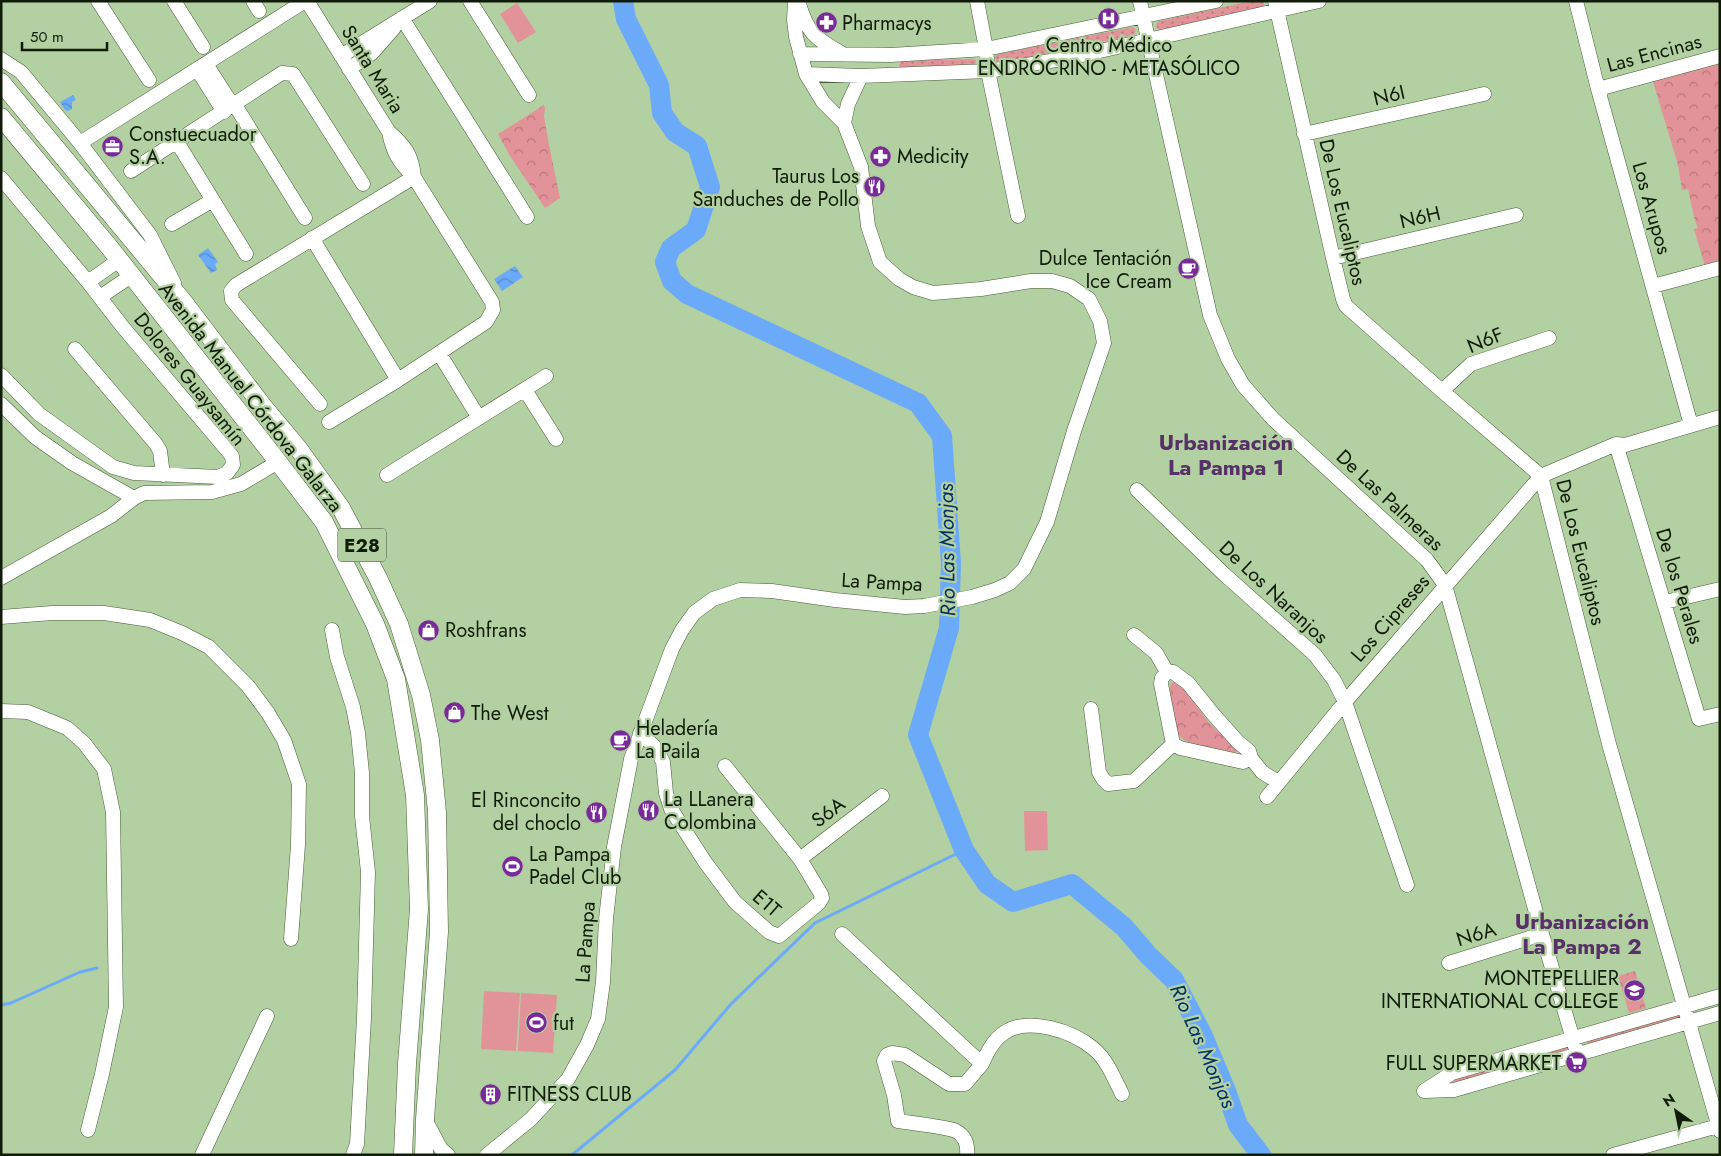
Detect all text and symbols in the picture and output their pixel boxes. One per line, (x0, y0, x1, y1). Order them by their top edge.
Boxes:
hospital icon: Centro Médico ENDRÓCRINO - METASÓLICO (1097, 7, 1121, 31)
place label: Pharmacys (842, 9, 932, 38)
pharmacy icon: Pharmacys (814, 11, 838, 35)
scale bar (22, 20, 108, 52)
street label: Santa Maria (334, 20, 411, 119)
text: 50 m (30, 26, 64, 48)
street label: Las Encinas (1603, 27, 1705, 80)
place label: Centro Médico ENDRÓCRINO - METASÓLICO (978, 31, 1240, 83)
street label: N6I (1370, 78, 1408, 113)
place label: Constuecuador S.A. (129, 120, 257, 172)
office icon: Constuecuador S.A. (101, 134, 125, 158)
street label: De Los Eucaliptos (1312, 136, 1373, 288)
place label: Medicity (897, 142, 969, 171)
pharmacy icon: Medicity (869, 144, 893, 168)
street label: Los Arupos (1624, 159, 1679, 258)
place label: Taurus Los Sanduches de Pollo (693, 162, 859, 214)
restaurant icon: Taurus Los Sanduches de Pollo (863, 175, 887, 199)
street label: N6H (1397, 199, 1444, 236)
place label: Dulce Tentación Ice Cream (1039, 244, 1172, 296)
cafe icon: Dulce Tentación Ice Cream (1176, 257, 1200, 281)
street label: Avenida Manuel Córdova Galarza (151, 276, 350, 519)
street label: Dolores Guaysamín (127, 306, 253, 452)
street label: N6F (1463, 320, 1508, 361)
district label: Urbanización La Pampa 1 (1159, 426, 1293, 483)
street label: De Las Palmeras (1329, 443, 1450, 558)
street label: De Los Eucaliptos (1548, 476, 1613, 628)
water label: Rio Las Monjas (931, 483, 963, 617)
street label: De los Perales (1648, 525, 1711, 648)
road number: E28 (338, 528, 386, 562)
street label: De Los Naranjos (1213, 534, 1335, 651)
street label: La Pampa (841, 566, 923, 599)
street label: Los Cipreses (1344, 568, 1437, 668)
place label: Roshfrans (445, 616, 526, 645)
shop icon: Roshfrans (417, 618, 441, 642)
place label: The West (471, 699, 549, 728)
shop icon: The West (443, 701, 467, 725)
place label: Heladería La Paila (636, 714, 718, 766)
cafe icon: Heladería La Paila (608, 728, 632, 752)
place label: La LLanera Colombina (664, 785, 756, 837)
place label: El Rinconcito del choclo (471, 786, 581, 838)
street label: S6A (805, 790, 852, 835)
restaurant icon: La LLanera Colombina (636, 799, 660, 823)
restaurant icon: El Rinconcito del choclo (585, 800, 609, 824)
place label: La Pampa Padel Club (529, 840, 621, 892)
sports icon: La Pampa Padel Club (501, 854, 525, 878)
street label: E1T (746, 883, 788, 924)
street label: La Pampa (568, 901, 603, 984)
district label: Urbanización La Pampa 2 (1515, 905, 1649, 962)
street label: N6A (1453, 915, 1500, 954)
place label: MONTEPELLIER INTERNATIONAL COLLEGE (1381, 964, 1619, 1016)
school or university icon: MONTEPELLIER INTERNATIONAL COLLEGE (1623, 978, 1647, 1002)
water label: Rio Las Monjas (1162, 979, 1244, 1113)
place label: fut (553, 1009, 574, 1038)
sports icon: fut (525, 1011, 549, 1035)
place label: FULL SUPERMARKET (1386, 1049, 1562, 1078)
supermarket icon: FULL SUPERMARKET (1565, 1051, 1589, 1075)
place label: FITNESS CLUB (507, 1080, 632, 1109)
building icon: FITNESS CLUB (479, 1082, 503, 1106)
north arrow (1651, 1086, 1701, 1136)
text: N (1659, 1089, 1679, 1112)

